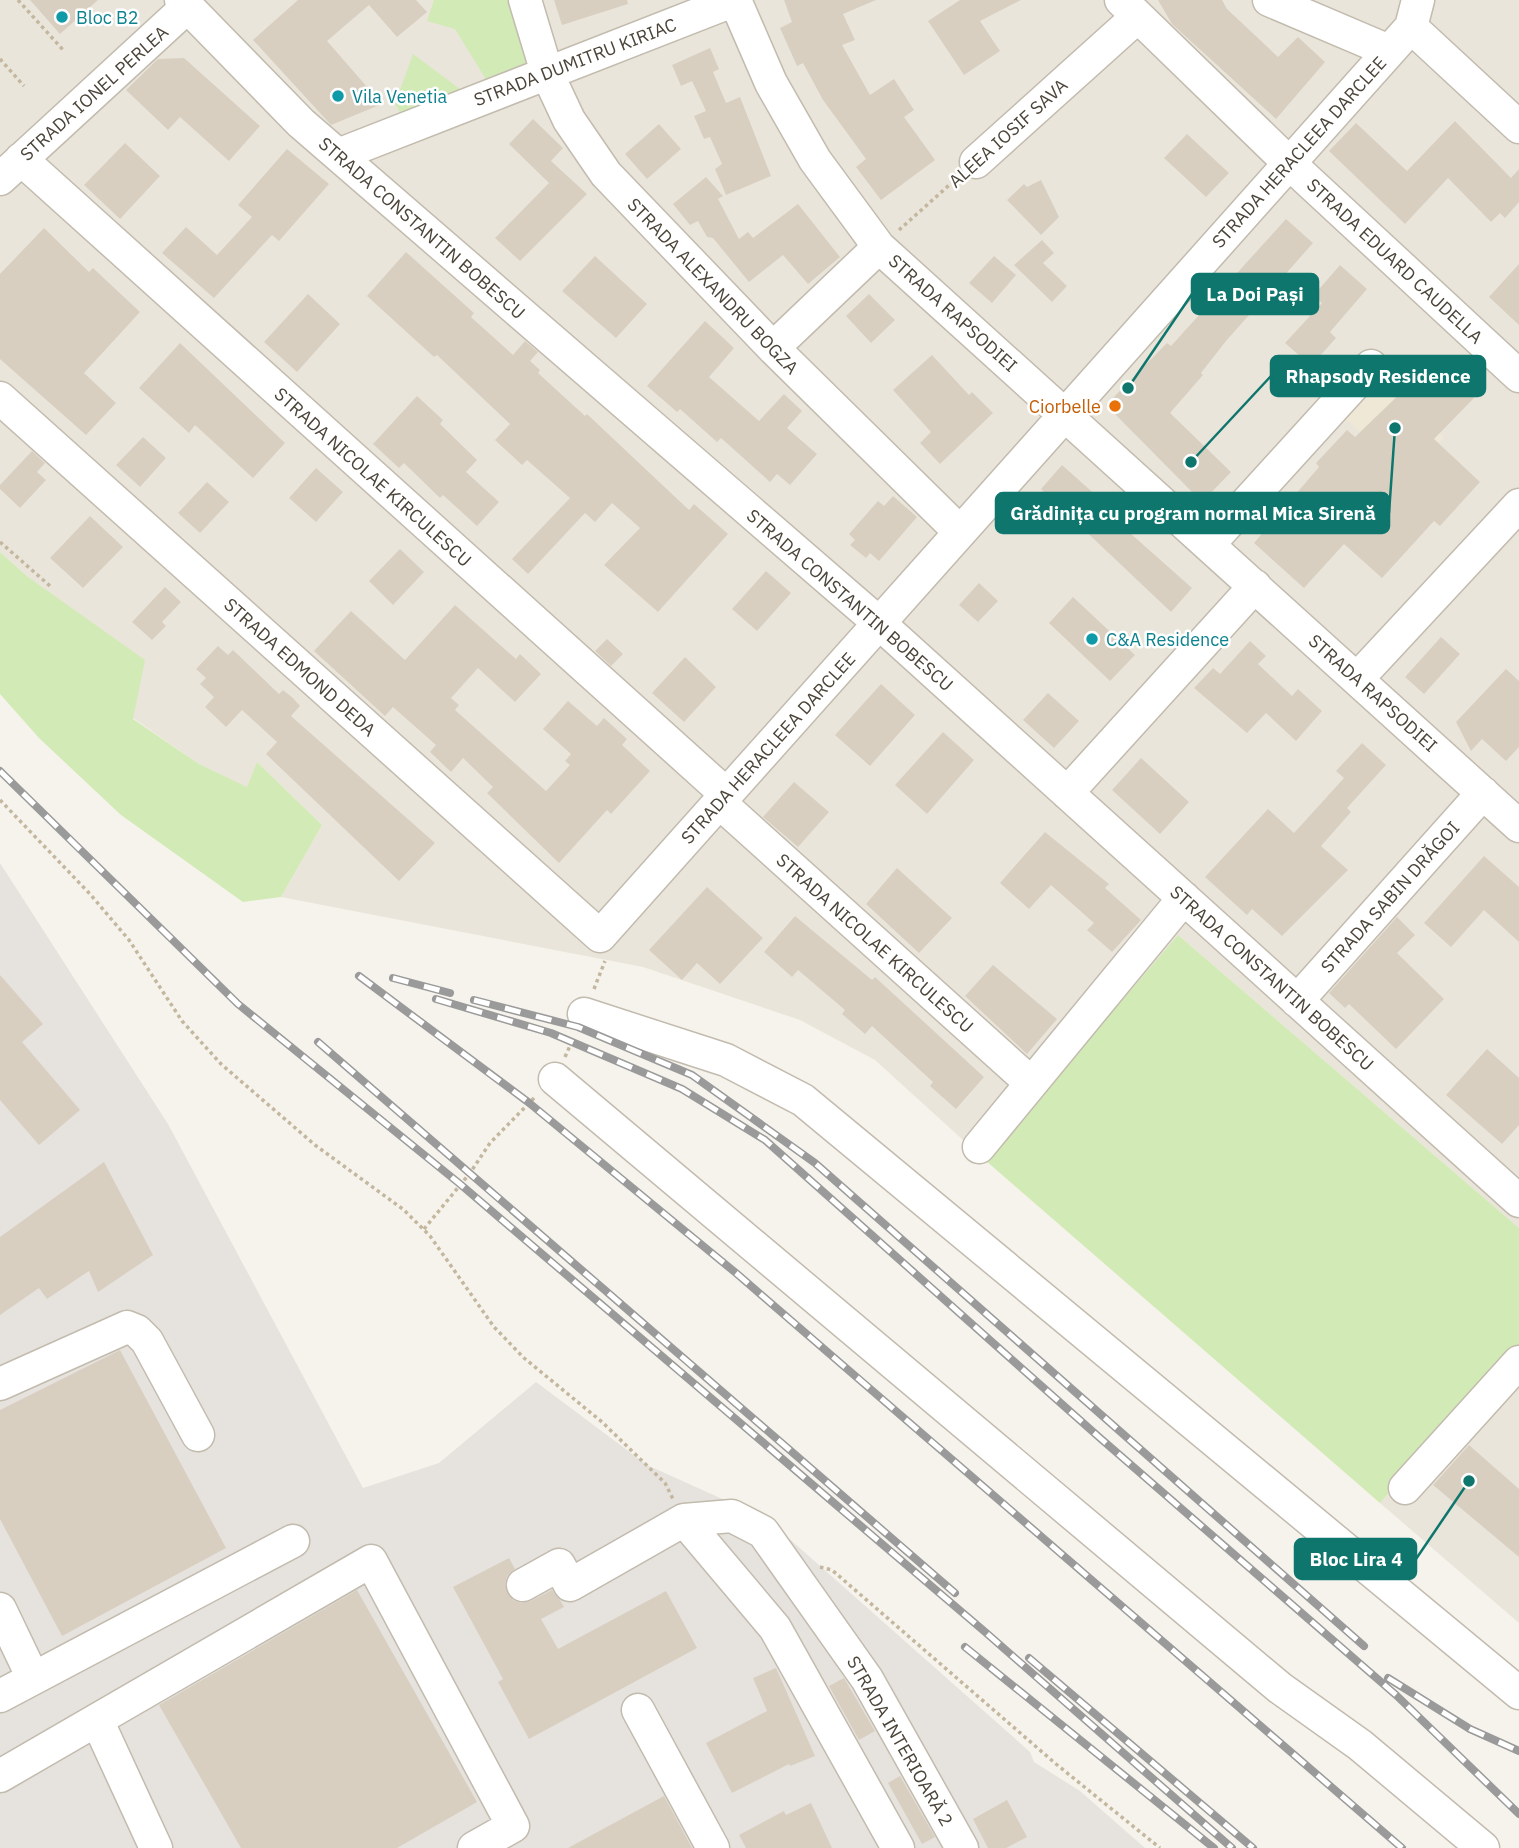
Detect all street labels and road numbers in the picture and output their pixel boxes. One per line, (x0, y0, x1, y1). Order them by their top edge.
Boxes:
street label: STRADA DUMITRU KIRIAC (471, 13, 679, 111)
street label: STRADA IONEL PERLEA (15, 20, 173, 166)
street label: STRADA HERACLEEA DARCLEE (1207, 51, 1391, 253)
street label: ALEEA IOSIF SAVA (944, 73, 1073, 192)
street label: STRADA CONSTANTIN BOBESCU (314, 132, 530, 324)
street label: STRADA EDUARD CAUDELLA (1302, 173, 1488, 349)
street label: STRADA ALEXANDRU BOGZA (623, 193, 804, 379)
street label: STRADA RAPSODIEI (884, 249, 1022, 377)
street label: STRADA NICOLAE KIRCULESCU (270, 382, 476, 572)
street label: STRADA CONSTANTIN BOBESCU (742, 504, 958, 696)
street label: STRADA EDMOND DEDA (219, 593, 381, 741)
street label: STRADA RAPSODIEI (1304, 629, 1442, 757)
street label: STRADA HERACLEEA DARCLEE (676, 647, 860, 849)
street label: STRADA SABIN DRĂGOI (1316, 816, 1464, 978)
street label: STRADA NICOLAE KIRCULESCU (772, 848, 978, 1038)
street label: STRADA CONSTANTIN BOBESCU (1165, 880, 1379, 1076)
street label: STRADA INTERIOARĂ 2 (842, 1652, 958, 1830)

